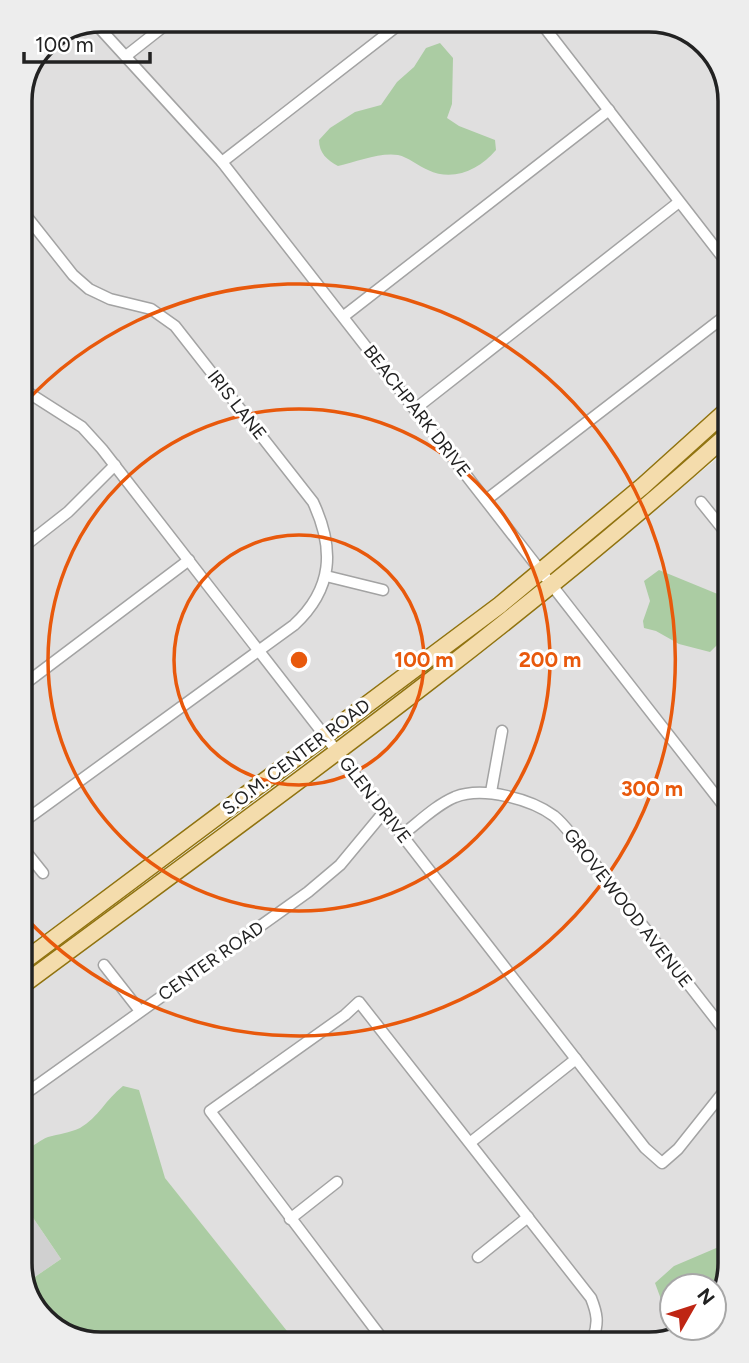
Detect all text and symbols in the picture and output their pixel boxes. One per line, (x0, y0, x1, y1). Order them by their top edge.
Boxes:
scale bar (24, 21, 150, 65)
text: 100 m (35, 32, 94, 57)
street label: BEACHPARK DRIVE (359, 341, 475, 481)
street label: IRIS LANE (203, 366, 271, 444)
text: 100 m (394, 647, 454, 672)
text: 200 m (519, 647, 581, 672)
centre of rings (287, 648, 311, 672)
street label: S.O.M. CENTER ROAD (218, 694, 374, 820)
street label: GLEN DRIVE (334, 752, 416, 848)
text: 300 m (621, 776, 683, 801)
street label: GROVEWOOD AVENUE (559, 824, 697, 992)
street label: CENTER ROAD (154, 917, 268, 1005)
north arrow (658, 1272, 728, 1342)
text: N (692, 1284, 719, 1310)

